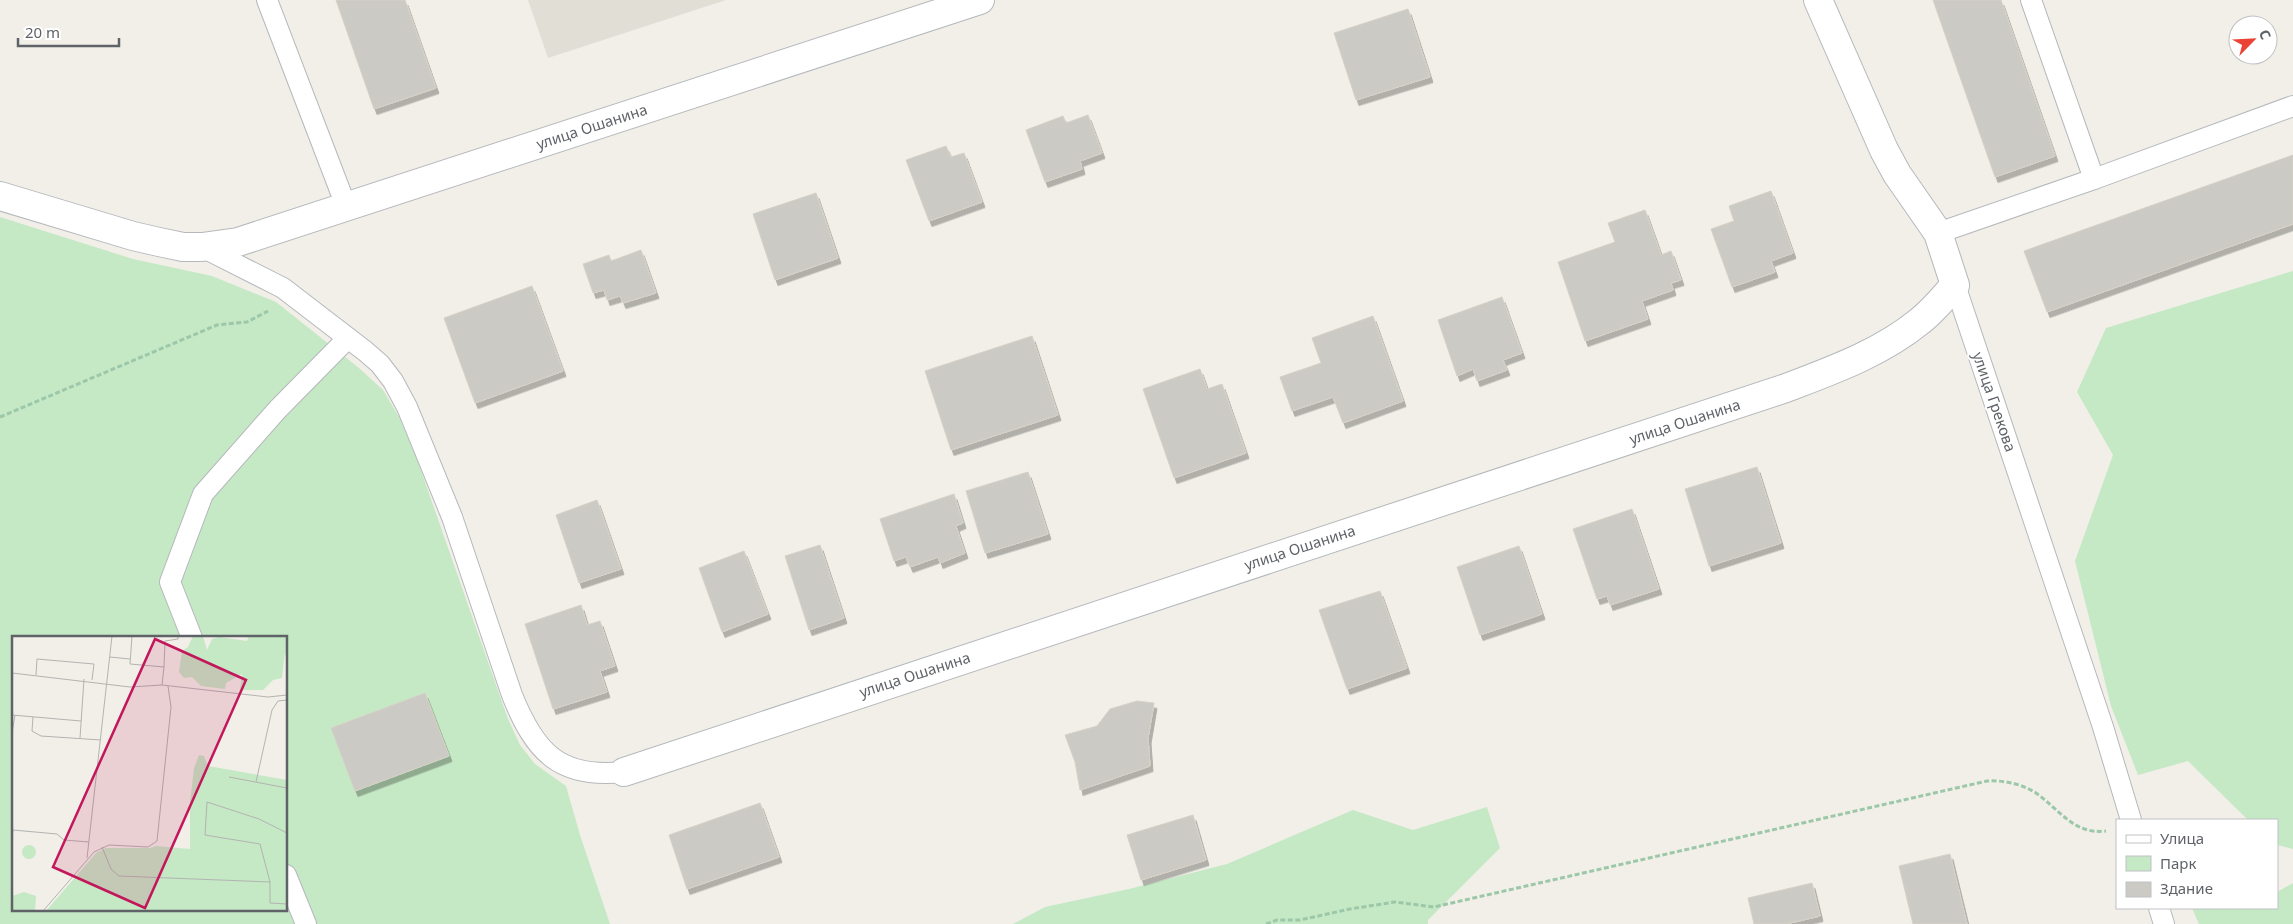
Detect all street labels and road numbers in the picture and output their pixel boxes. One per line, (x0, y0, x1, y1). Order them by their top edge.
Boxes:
street label: улица Ошанина (534, 99, 650, 153)
street label: улица Грекова (1968, 349, 2021, 454)
street label: улица Ошанина (1627, 394, 1743, 448)
street label: улица Ошанина (1242, 520, 1358, 574)
street label: улица Ошанина (857, 647, 973, 701)

